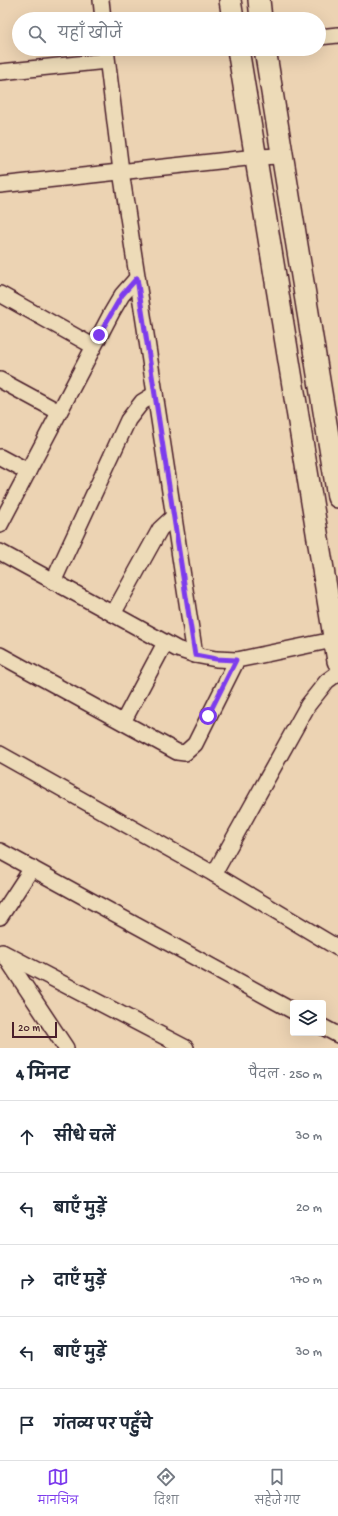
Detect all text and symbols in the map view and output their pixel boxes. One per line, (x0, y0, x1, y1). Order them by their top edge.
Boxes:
search box (12, 12, 326, 56)
icon: search (26, 23, 48, 45)
text: यहाँ खोजें (58, 26, 122, 44)
route end (90, 326, 108, 344)
route start (199, 707, 217, 725)
map controls (290, 1000, 326, 1036)
button: layers (290, 1000, 326, 1036)
scale bar (12, 1020, 57, 1039)
text: 20 m (18, 1023, 40, 1035)
text: 4 मिनट (16, 1066, 69, 1086)
text: पैदल · 250 m (249, 1068, 322, 1083)
icon: ahead (16, 1126, 38, 1148)
text: सीधे चलें (54, 1129, 115, 1147)
text: 30 m (296, 1129, 322, 1144)
icon: left (16, 1198, 38, 1220)
text: बाएँ मुड़ें (54, 1201, 106, 1219)
text: 20 m (296, 1201, 322, 1216)
icon: right (16, 1270, 38, 1292)
text: दाएँ मुड़ें (54, 1273, 106, 1291)
text: 170 m (290, 1273, 322, 1288)
icon: left (16, 1342, 38, 1364)
text: बाएँ मुड़ें (54, 1345, 106, 1363)
text: 30 m (296, 1345, 322, 1360)
icon: arrive (16, 1414, 38, 1436)
text: गंतव्य पर पहुँचे (54, 1417, 152, 1435)
tab: मानचित्र (38, 1466, 78, 1512)
tab: दिशा (154, 1466, 179, 1512)
tab: सहेजे गए (255, 1466, 300, 1512)

